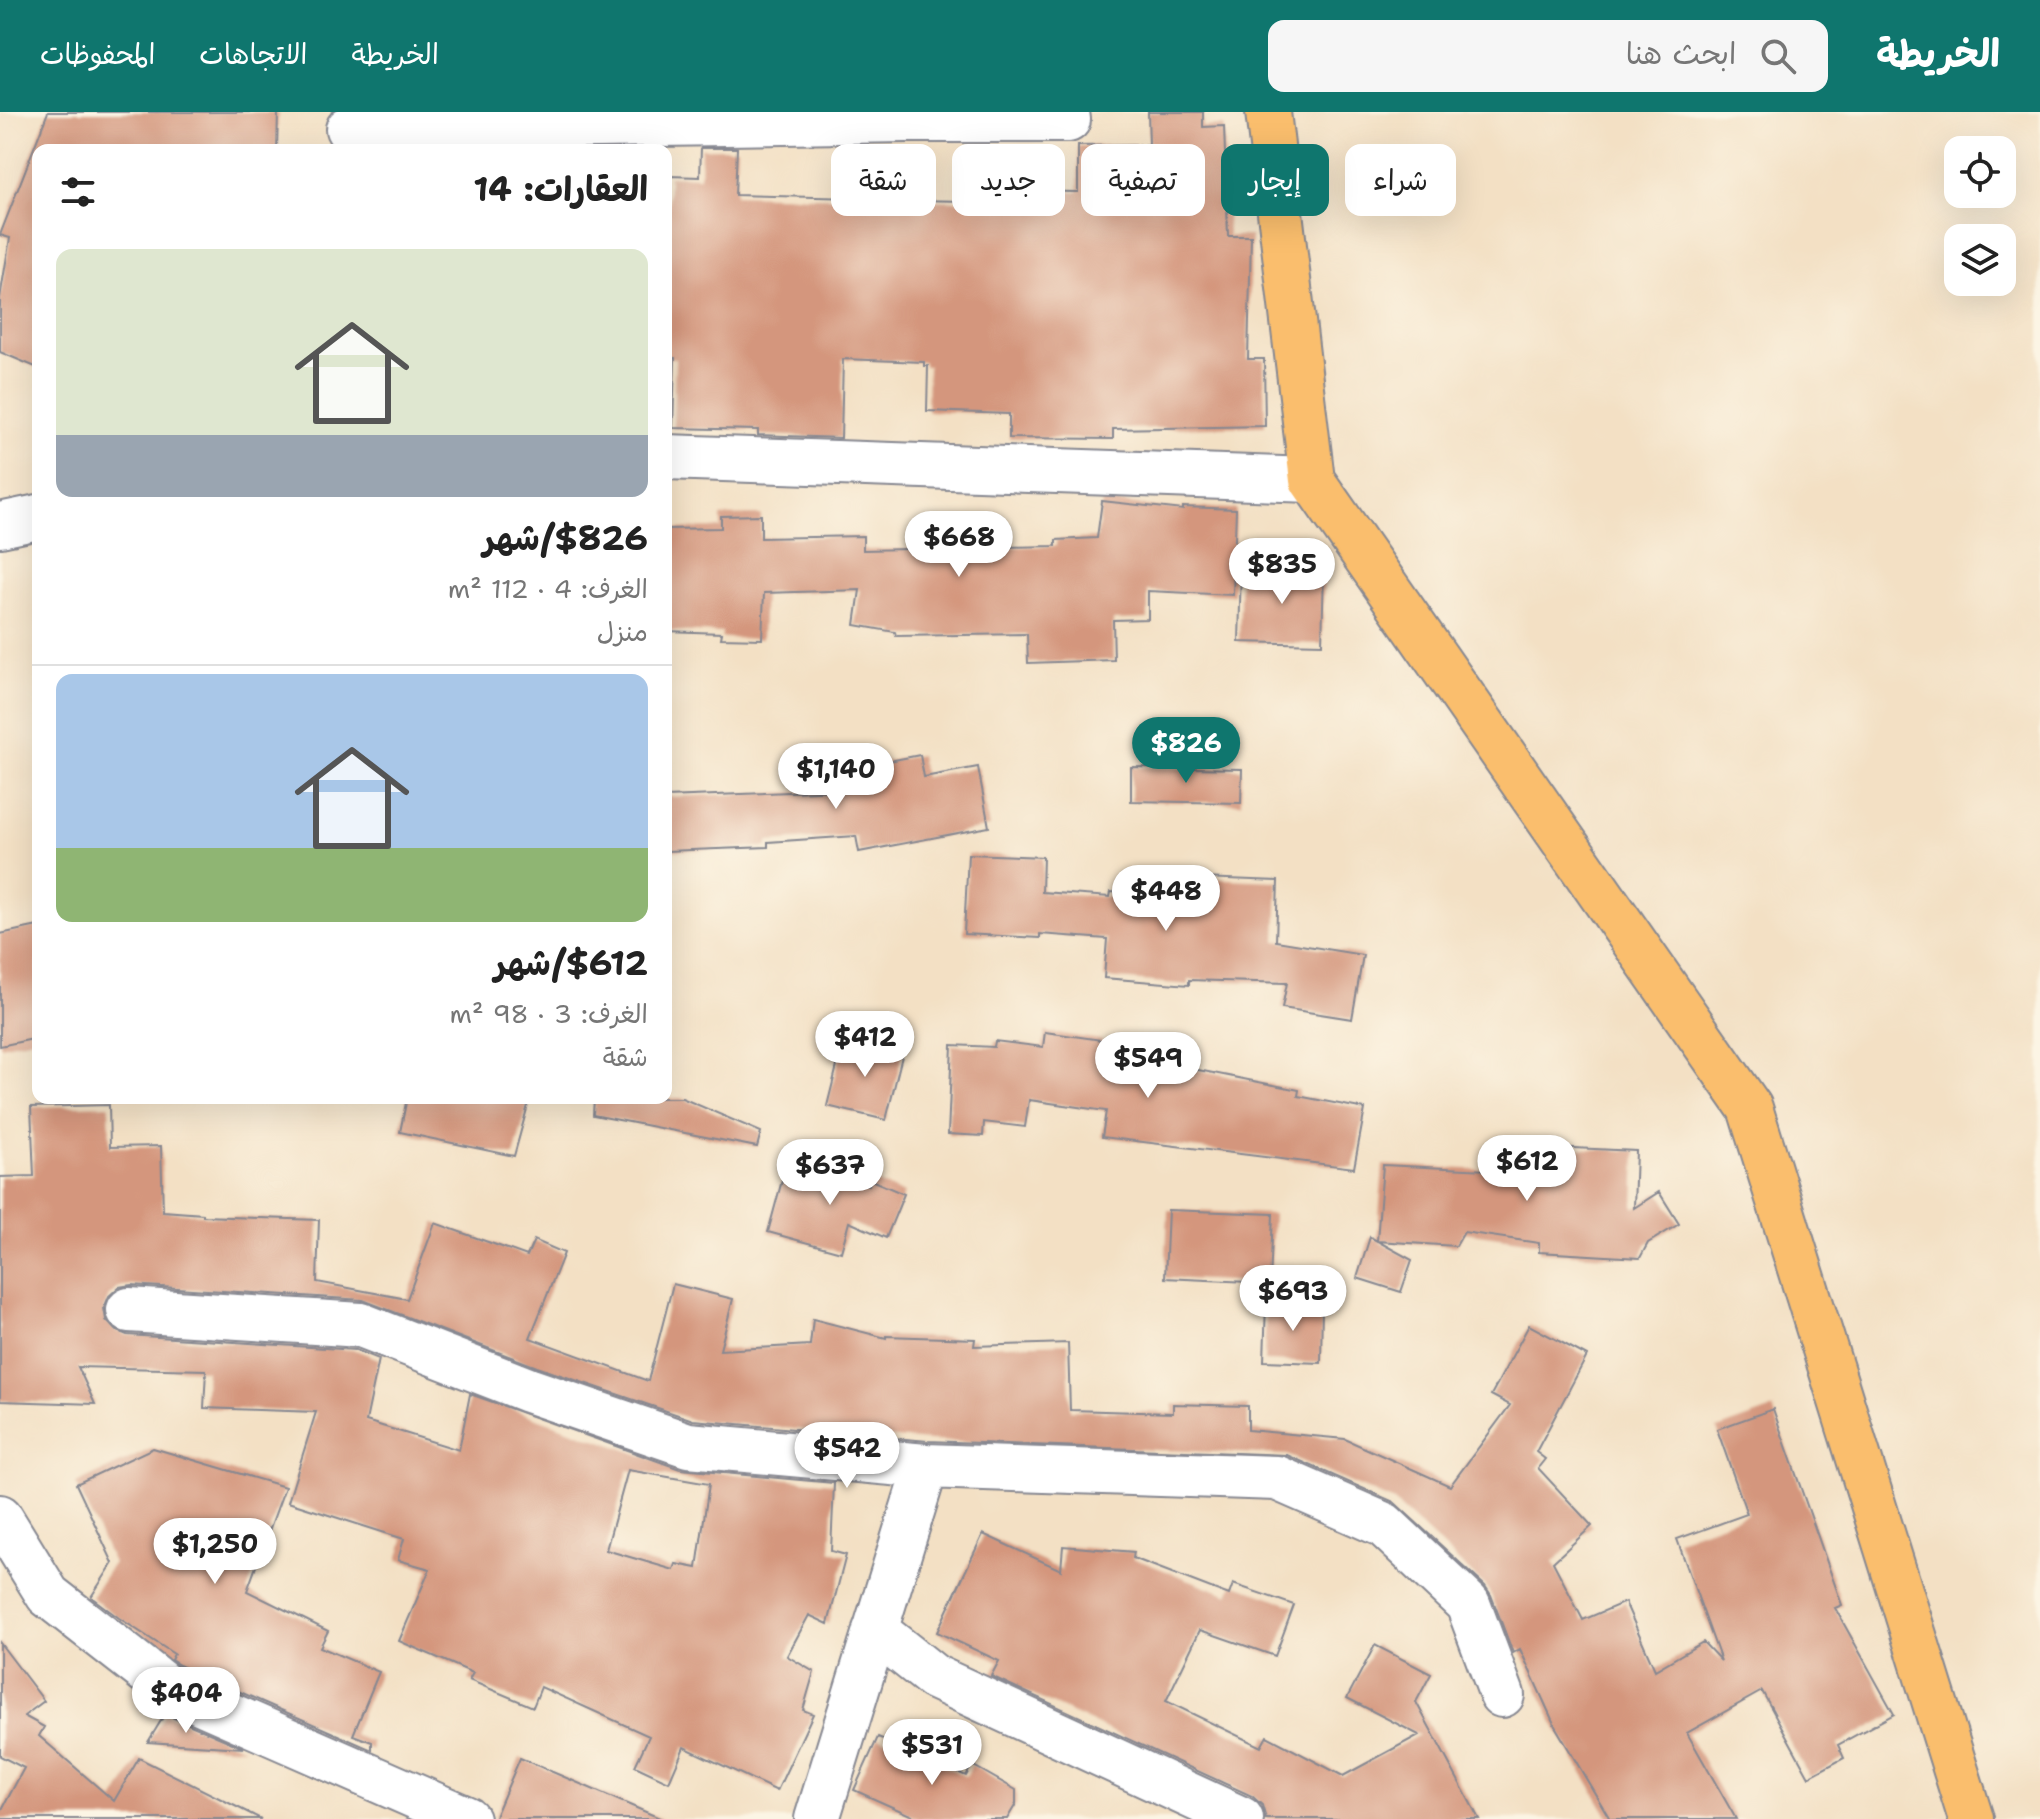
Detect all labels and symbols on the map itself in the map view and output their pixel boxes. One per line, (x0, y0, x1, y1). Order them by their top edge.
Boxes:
pin: $668 (912, 511, 1006, 579)
pin: $835 (1235, 538, 1329, 606)
pin: $826 (1139, 717, 1233, 785)
pin: $1,140 (771, 743, 901, 811)
pin: $448 (1119, 865, 1213, 933)
pin: $412 (818, 1011, 912, 1079)
pin: $549 (1101, 1032, 1195, 1100)
pin: $612 (1480, 1135, 1574, 1203)
pin: $637 (783, 1139, 877, 1207)
pin: $693 (1246, 1265, 1340, 1333)
pin: $542 (800, 1422, 894, 1490)
pin: $1,250 (150, 1518, 280, 1586)
pin: $404 (139, 1667, 233, 1735)
pin: $531 (885, 1719, 979, 1787)

